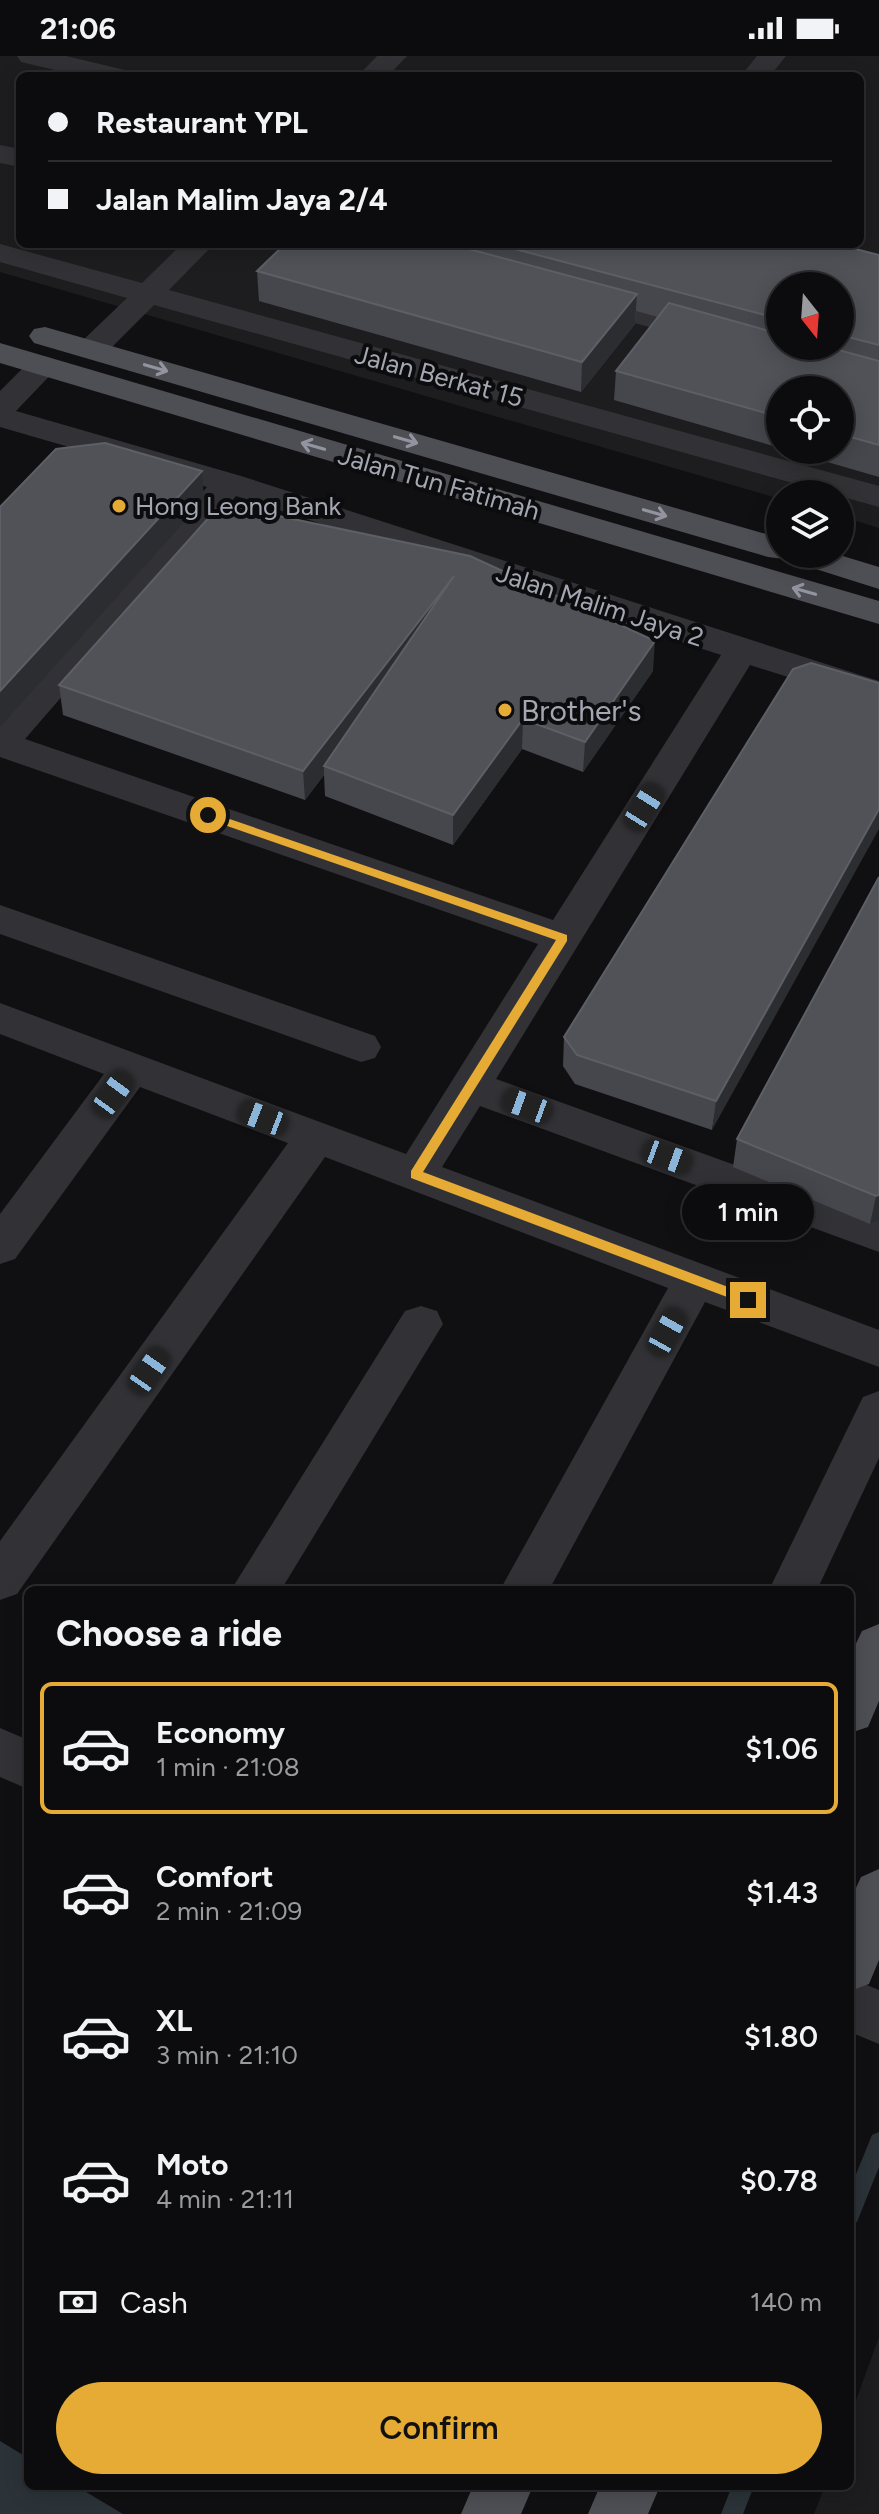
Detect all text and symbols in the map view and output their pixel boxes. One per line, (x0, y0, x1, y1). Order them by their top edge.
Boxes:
text: 21:06 (40, 10, 116, 47)
text: Restaurant YPL (96, 104, 308, 141)
text: Jalan Malim Jaya 2/4 (96, 181, 388, 218)
north arrow (766, 272, 854, 360)
map controls (766, 272, 854, 568)
street label: Jalan Berkat 15 (351, 338, 527, 414)
one-way arrow (142, 361, 168, 376)
button: locate (766, 376, 854, 464)
one-way arrow (392, 433, 418, 448)
one-way arrow (301, 438, 326, 452)
street label: Jalan Tun Fatimah (335, 439, 543, 527)
button: layers (766, 480, 854, 568)
place label: Hong Leong Bank (135, 490, 341, 522)
marker: Hong Leong Bank (110, 497, 128, 515)
one-way arrow (642, 506, 668, 521)
street label: Jalan Malim Jaya 2 (492, 556, 708, 654)
one-way arrow (792, 583, 818, 598)
place label: Brother's (521, 692, 641, 729)
marker: Brother's (496, 701, 514, 719)
car (621, 780, 667, 834)
route start (190, 797, 226, 833)
car (89, 1068, 137, 1120)
car (500, 1087, 554, 1125)
car (236, 1098, 290, 1138)
car (640, 1138, 694, 1176)
callout: 1 min (682, 1184, 814, 1240)
text: 1 min (718, 1196, 778, 1228)
route end (730, 1282, 766, 1318)
car (645, 1305, 689, 1359)
car (125, 1344, 173, 1398)
text: Choose a ride (56, 1612, 282, 1655)
icon: car (60, 1712, 132, 1784)
text: Economy (156, 1714, 285, 1751)
text: $1.06 (745, 1730, 818, 1767)
text: 1 min · 21:08 (156, 1751, 300, 1783)
icon: car (60, 1856, 132, 1928)
text: Comfort (156, 1858, 274, 1895)
text: $1.43 (746, 1874, 818, 1911)
text: 2 min · 21:09 (156, 1895, 302, 1927)
icon: car (60, 2000, 132, 2072)
text: XL (156, 2002, 192, 2039)
text: $1.80 (744, 2018, 818, 2055)
text: 3 min · 21:10 (156, 2039, 298, 2071)
icon: car (60, 2144, 132, 2216)
text: Moto (156, 2146, 228, 2183)
text: $0.78 (740, 2162, 818, 2199)
text: 4 min · 21:11 (156, 2183, 294, 2215)
icon: cash (56, 2280, 100, 2324)
text: Cash (120, 2284, 188, 2321)
text: 140 m (750, 2286, 822, 2318)
button: Confirm (56, 2382, 822, 2474)

